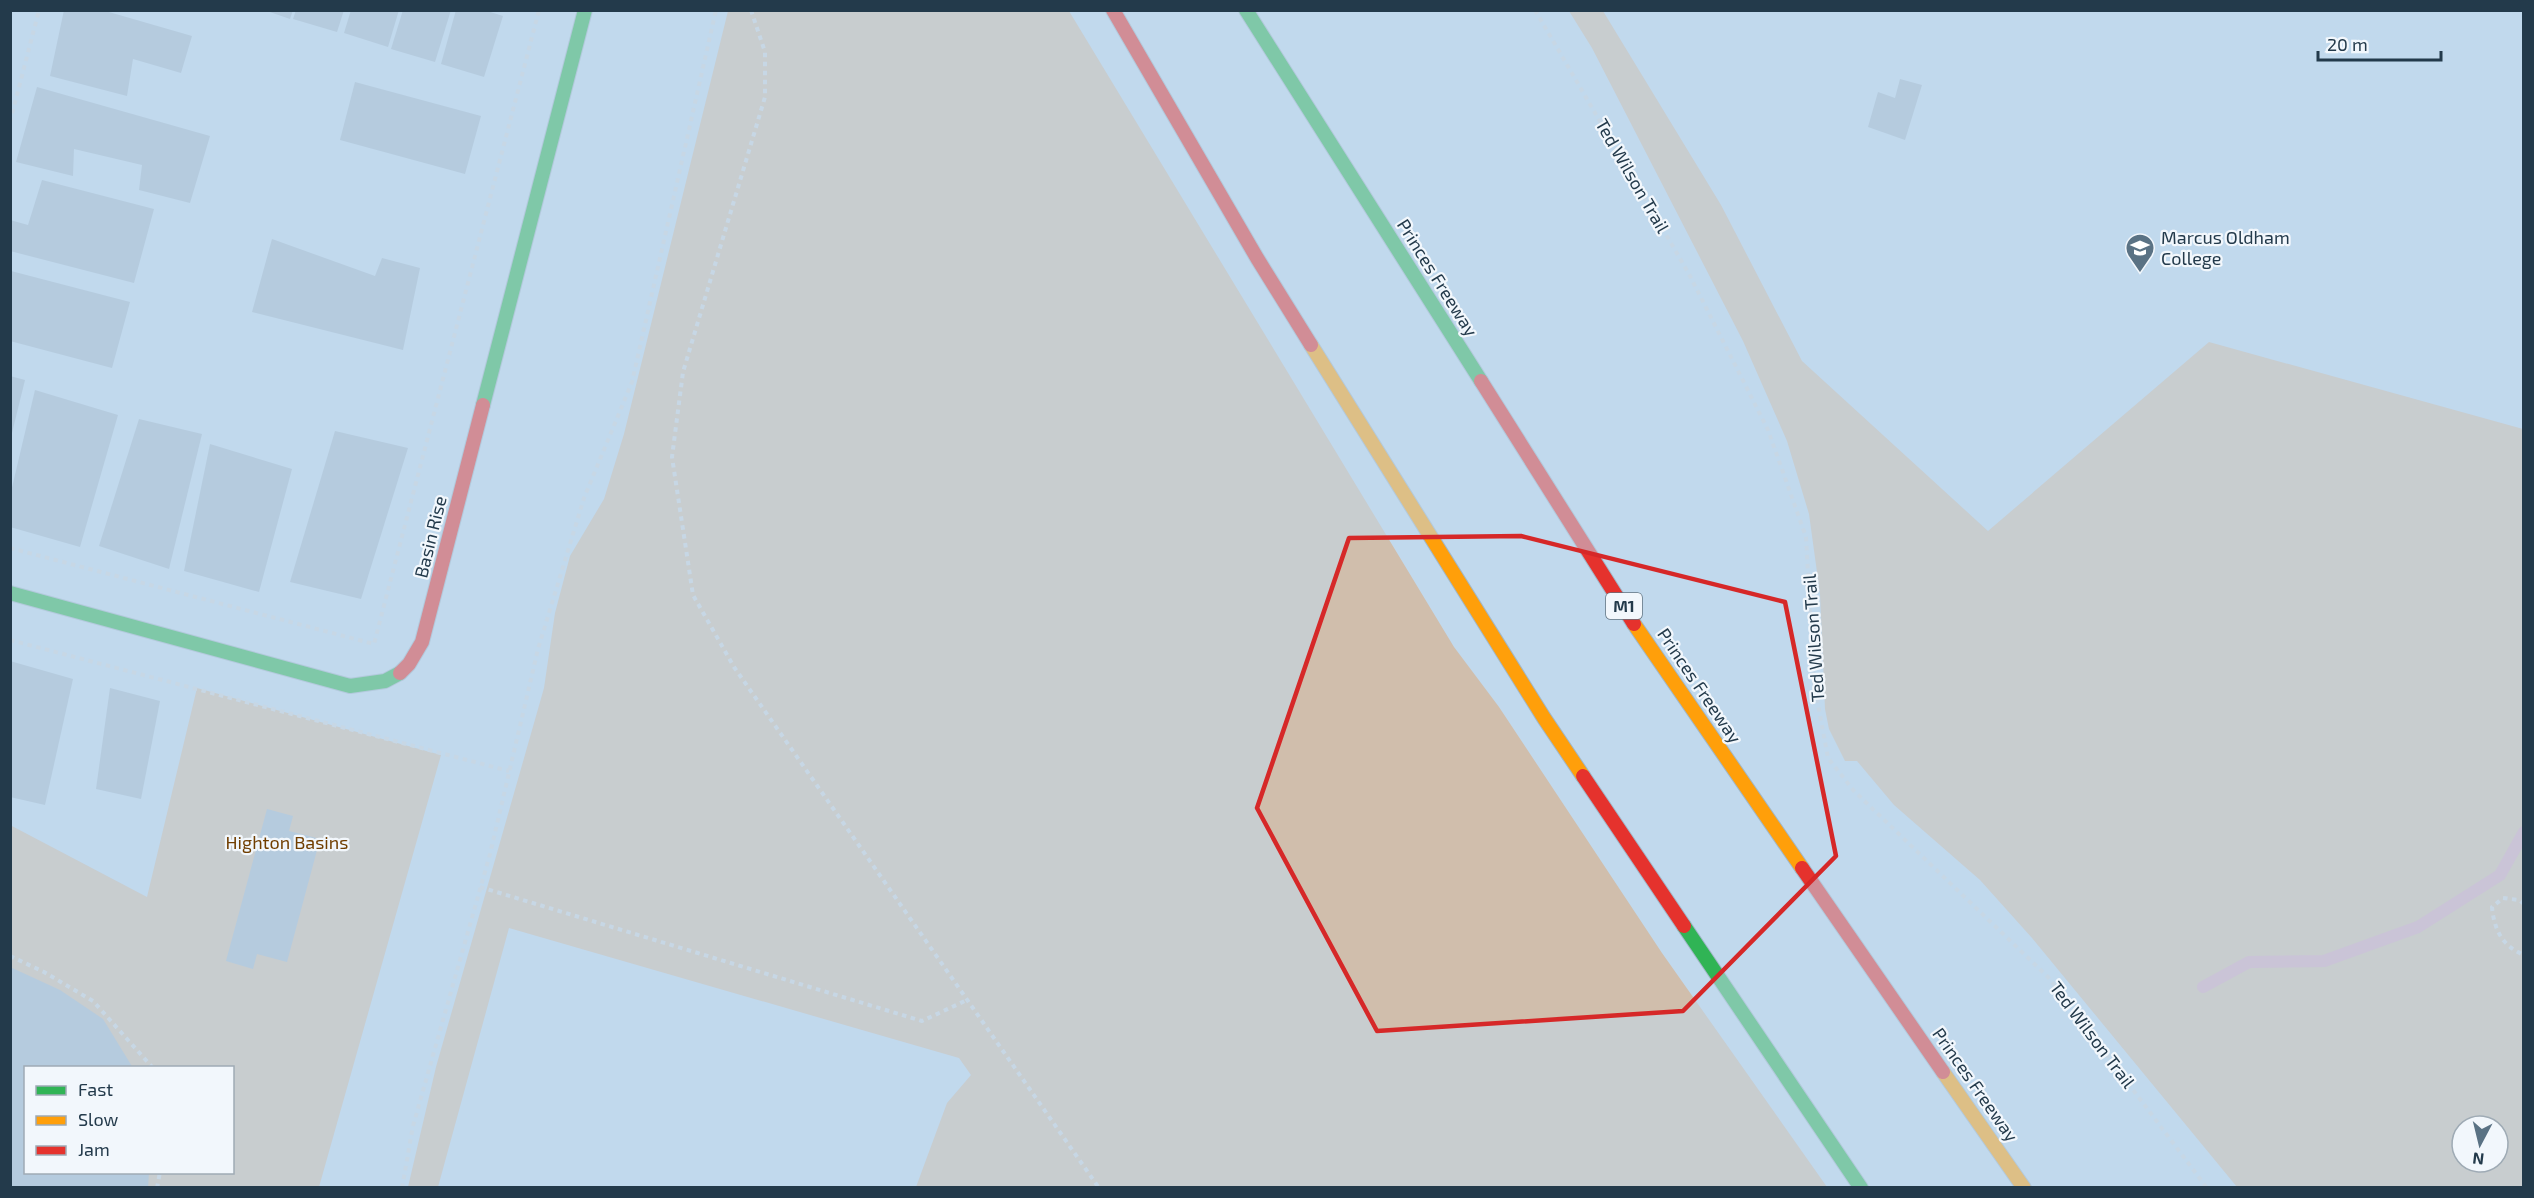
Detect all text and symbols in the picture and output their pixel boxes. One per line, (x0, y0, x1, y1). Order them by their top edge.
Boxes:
scale bar (2318, 24, 2441, 62)
text: 20 m (2327, 33, 2368, 55)
street label: Ted Wilson Trail (1591, 114, 1675, 237)
street label: Princes Freeway (1393, 215, 1483, 341)
place label: Marcus Oldham College (2161, 226, 2290, 269)
school or university icon: Marcus Oldham College (2124, 232, 2156, 274)
street label: Basin Rise (409, 494, 451, 580)
street label: Ted Wilson Trail (1798, 573, 1828, 703)
road number: M1 (1606, 593, 1642, 619)
street label: Princes Freeway (1653, 624, 1747, 748)
park label: Highton Basins (226, 831, 348, 853)
street label: Ted Wilson Trail (2045, 977, 2141, 1093)
street label: Princes Freeway (1928, 1023, 2024, 1146)
legend (24, 1066, 234, 1174)
text: Fast (78, 1078, 113, 1100)
text: Slow (78, 1108, 119, 1130)
north arrow (2450, 1114, 2510, 1174)
text: Jam (78, 1138, 110, 1160)
text: N (2471, 1149, 2485, 1170)

